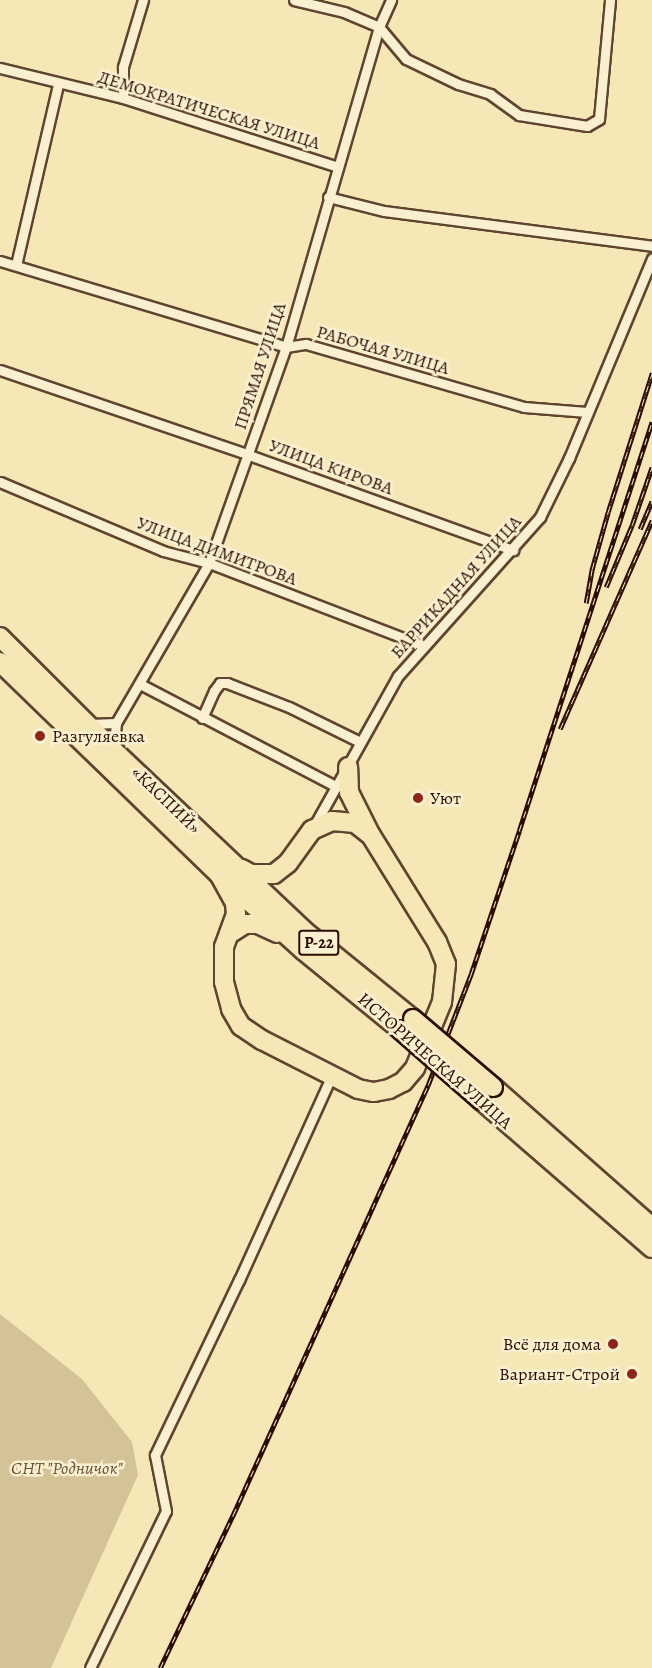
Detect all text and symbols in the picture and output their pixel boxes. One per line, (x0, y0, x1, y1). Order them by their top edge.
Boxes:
street label: ДЕМОКРАТИЧЕСКАЯ УЛИЦА (95, 66, 323, 154)
street label: ПРЯМАЯ УЛИЦА (229, 300, 291, 432)
street label: РАБОЧАЯ УЛИЦА (314, 321, 452, 379)
street label: УЛИЦА КИРОВА (266, 435, 396, 499)
street label: БАРРИКАДНАЯ УЛИЦА (386, 511, 526, 663)
street label: УЛИЦА ДИМИТРОВА (134, 512, 300, 590)
place label: Разгуляевка (52, 725, 145, 747)
marker: Разгуляевка (33, 729, 47, 743)
street label: «КАСПИЙ» (127, 762, 205, 838)
place label: Уют (430, 787, 461, 809)
marker: Уют (411, 791, 425, 805)
road number: Р-22 (298, 930, 340, 956)
street label: ИСТОРИЧЕСКАЯ УЛИЦА (353, 988, 517, 1134)
place label: Всё для дома (503, 1333, 601, 1355)
marker: Всё для дома (606, 1337, 620, 1351)
place label: Вариант-Строй (499, 1363, 620, 1385)
marker: Вариант-Строй (625, 1367, 639, 1381)
park label: СНТ "Родничок" (11, 1457, 123, 1479)

